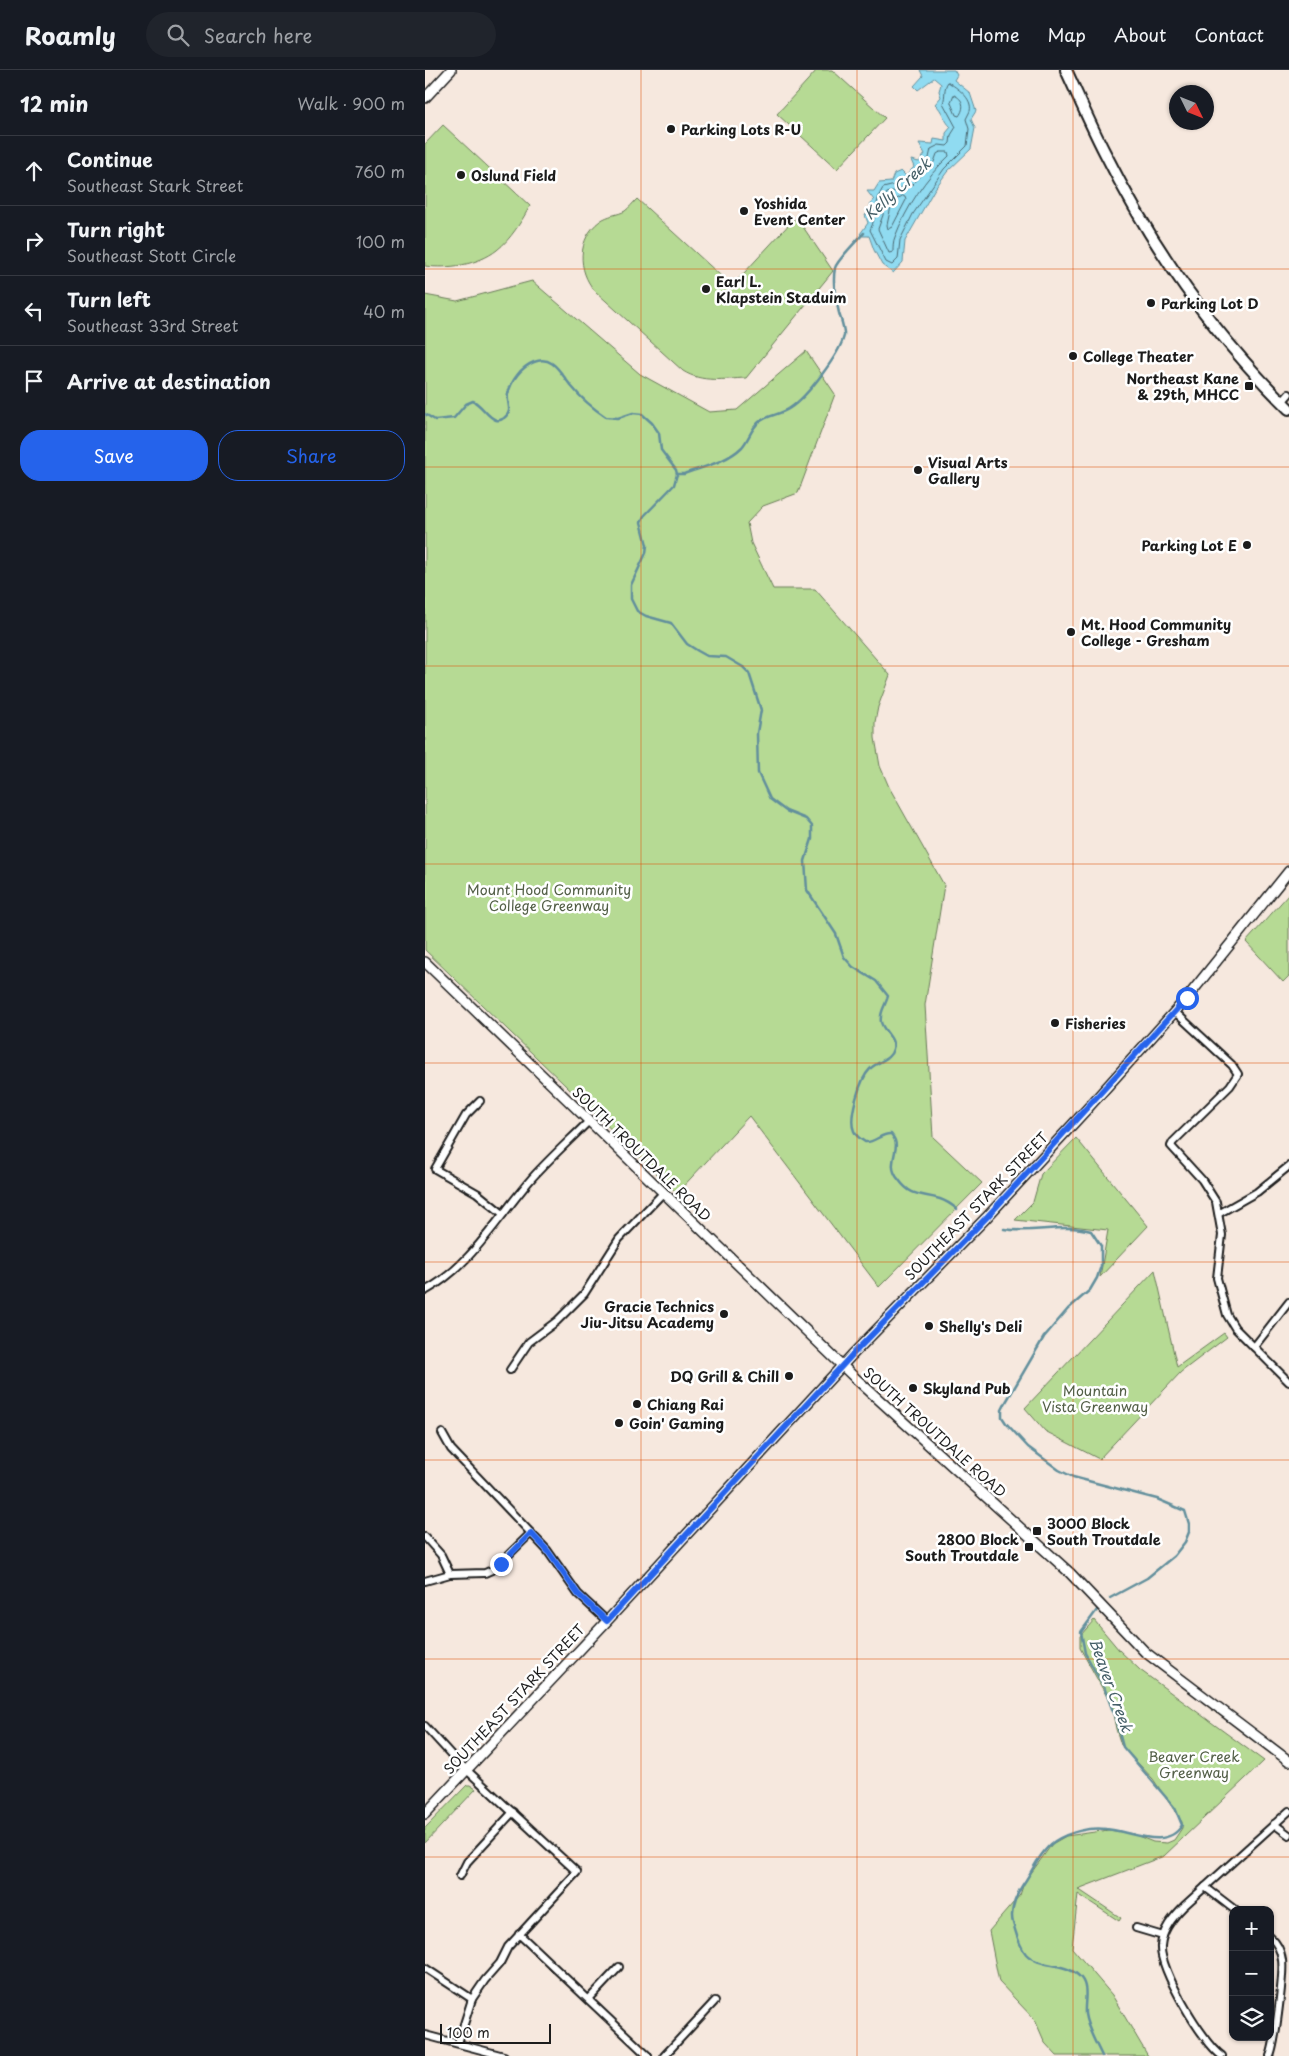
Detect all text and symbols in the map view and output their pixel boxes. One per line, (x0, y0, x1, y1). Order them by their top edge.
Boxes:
search box (146, 12, 496, 57)
text: Roamly (25, 17, 116, 53)
icon: search (164, 21, 192, 49)
text: Search here (204, 21, 312, 49)
text: Home (969, 21, 1019, 48)
text: Map (1047, 21, 1086, 48)
text: About (1114, 21, 1166, 48)
text: Contact (1194, 21, 1264, 48)
north arrow (1169, 85, 1214, 130)
text: 12 min (20, 87, 89, 119)
text: Walk · 900 m (298, 91, 405, 115)
place label: Parking Lots R-U (681, 119, 801, 140)
marker: Parking Lots R-U (665, 123, 677, 135)
text: Continue (67, 145, 153, 173)
water label: Kelly Creek (858, 151, 936, 224)
icon: ahead (20, 157, 48, 185)
text: 760 m (355, 159, 405, 183)
place label: Oslund Field (471, 165, 556, 186)
marker: Oslund Field (455, 169, 467, 181)
text: Southeast Stark Street (67, 173, 243, 197)
place label: Yoshida Event Center (754, 193, 846, 230)
marker: Yoshida Event Center (738, 205, 750, 217)
text: Turn right (67, 215, 165, 243)
icon: right (20, 227, 48, 255)
text: 100 m (356, 229, 405, 253)
text: Southeast Stott Circle (67, 243, 236, 267)
place label: Earl L. Klapstein Staduim (716, 271, 847, 308)
marker: Earl L. Klapstein Staduim (700, 283, 712, 295)
text: Turn left (67, 285, 151, 313)
place label: Parking Lot D (1161, 293, 1259, 314)
icon: left (20, 297, 48, 325)
marker: Parking Lot D (1145, 297, 1157, 309)
text: 40 m (363, 299, 405, 323)
text: Southeast 33rd Street (67, 313, 238, 337)
place label: College Theater (1083, 346, 1195, 367)
marker: College Theater (1067, 350, 1079, 362)
icon: arrive (20, 367, 48, 395)
text: Arrive at destination (67, 367, 271, 395)
place label: Northeast Kane & 29th, MHCC (1126, 368, 1239, 405)
marker: Northeast Kane & 29th, MHCC (1243, 380, 1255, 392)
button: Save (20, 430, 208, 481)
button: Share (218, 430, 405, 481)
place label: Visual Arts Gallery (928, 452, 1008, 489)
marker: Visual Arts Gallery (912, 464, 924, 476)
place label: Parking Lot E (1142, 535, 1237, 556)
marker: Parking Lot E (1241, 539, 1253, 551)
place label: Mt. Hood Community College - Gresham (1081, 614, 1231, 651)
marker: Mt. Hood Community College - Gresham (1065, 626, 1077, 638)
park label: Mount Hood Community College Greenway (467, 879, 631, 916)
route start (1176, 987, 1199, 1010)
place label: Fisheries (1065, 1013, 1126, 1034)
marker: Fisheries (1049, 1017, 1061, 1029)
street label: SOUTH TROUTDALE ROAD (568, 1082, 716, 1226)
street label: SOUTHEAST STARK STREET (900, 1127, 1053, 1285)
place label: Gracie Technics Jiu-Jitsu Academy (581, 1296, 714, 1333)
marker: Gracie Technics Jiu-Jitsu Academy (718, 1308, 730, 1320)
place label: Shelly's Deli (939, 1316, 1022, 1337)
marker: Shelly's Deli (923, 1320, 935, 1332)
street label: SOUTH TROUTDALE ROAD (859, 1362, 1011, 1502)
place label: DQ Grill & Chill (670, 1366, 779, 1387)
marker: DQ Grill & Chill (783, 1370, 795, 1382)
place label: Skyland Pub (923, 1378, 1010, 1399)
park label: Mountain Vista Greenway (1042, 1380, 1148, 1417)
marker: Skyland Pub (907, 1382, 919, 1394)
place label: Chiang Rai (647, 1394, 724, 1415)
marker: Chiang Rai (631, 1398, 643, 1410)
place label: Goin' Gaming (629, 1413, 724, 1434)
marker: Goin' Gaming (613, 1417, 625, 1429)
place label: 3000 Block South Troutdale (1047, 1513, 1161, 1550)
marker: 3000 Block South Troutdale (1031, 1525, 1043, 1537)
place label: 2800 Block South Troutdale (905, 1529, 1019, 1566)
marker: 2800 Block South Troutdale (1023, 1541, 1035, 1553)
route end (490, 1553, 513, 1576)
street label: SOUTHEAST STARK STREET (439, 1619, 590, 1779)
water label: Beaver Creek (1084, 1635, 1140, 1736)
park label: Beaver Creek Greenway (1148, 1746, 1240, 1783)
map controls (1229, 1906, 1274, 2041)
button: + (1229, 1906, 1274, 1951)
button: − (1229, 1951, 1274, 1996)
button: layers (1229, 1996, 1274, 2041)
scale bar (440, 2021, 551, 2044)
text: 100 m (447, 2022, 490, 2043)

